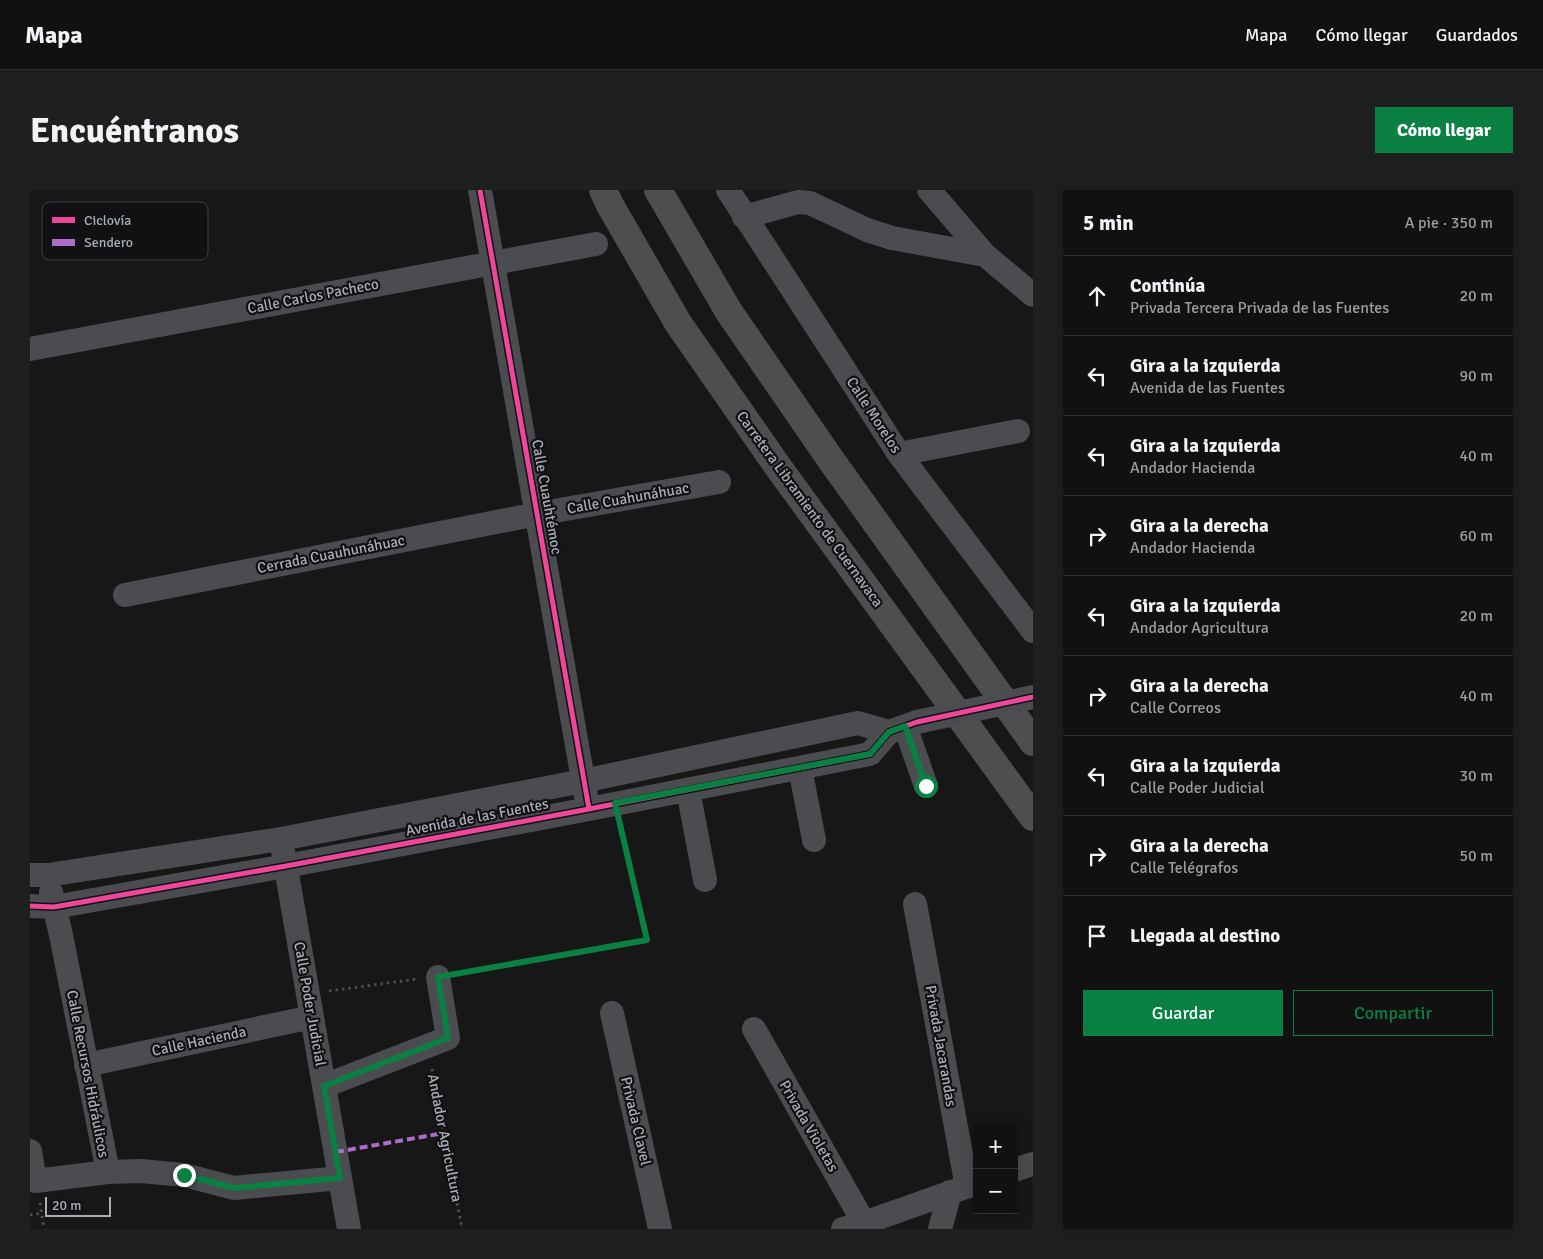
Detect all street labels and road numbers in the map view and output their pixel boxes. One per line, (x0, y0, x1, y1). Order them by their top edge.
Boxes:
street label: Calle Carlos Pacheco (246, 274, 380, 318)
street label: Calle Morelos (843, 374, 906, 457)
street label: Carretera Libramiento de Cuernavaca (733, 408, 887, 610)
street label: Calle Cuauhtémoc (528, 438, 566, 556)
street label: Calle Cuahunáhuac (565, 478, 691, 518)
street label: Cerrada Cuauhunáhuac (256, 531, 406, 577)
street label: Avenida de las Fuentes (404, 794, 550, 840)
street label: Calle Poder Judicial (290, 940, 330, 1068)
street label: Privada Jacarandas (921, 984, 961, 1109)
street label: Calle Recursos Hidráulicos (63, 989, 113, 1160)
street label: Calle Hacienda (150, 1022, 248, 1060)
street label: Andador Agricultura (424, 1072, 466, 1204)
street label: Privada Clavel (617, 1075, 655, 1167)
street label: Privada Violetas (775, 1077, 843, 1175)

